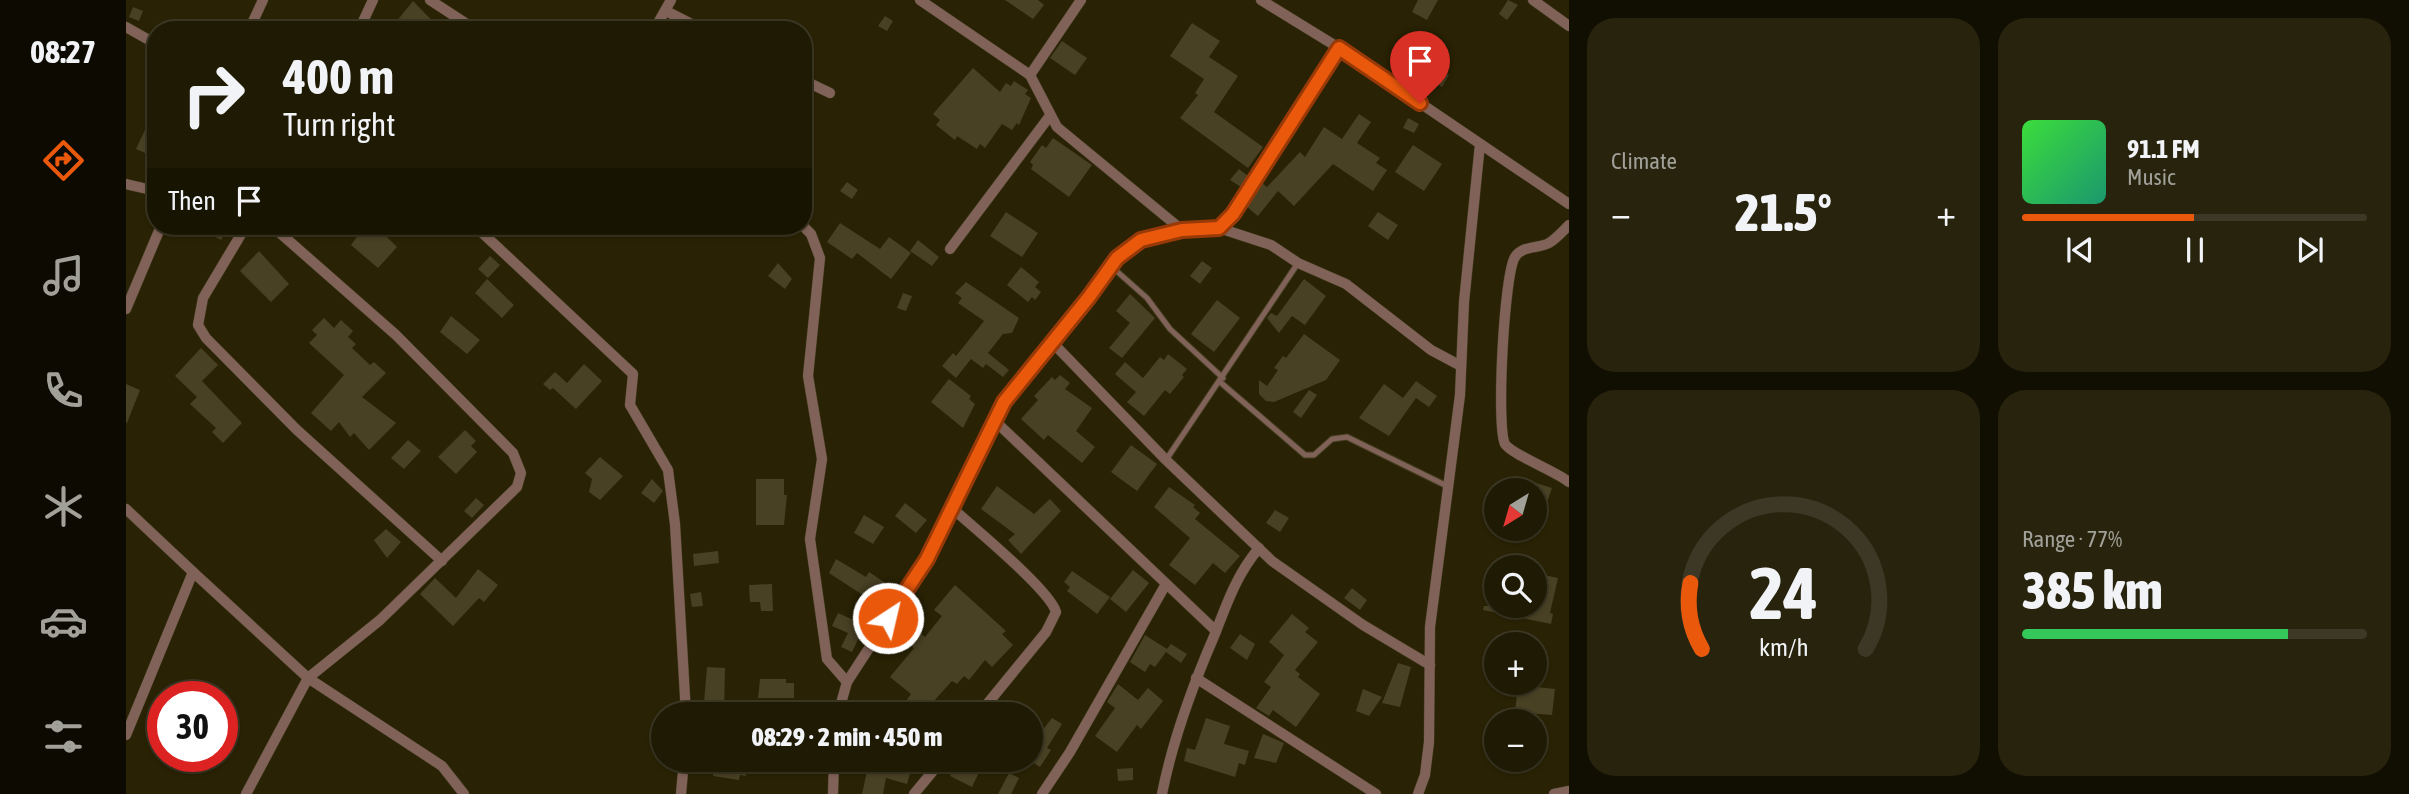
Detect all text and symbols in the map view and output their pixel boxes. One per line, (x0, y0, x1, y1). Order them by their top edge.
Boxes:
pin (1390, 31, 1450, 103)
text: 08:27 (30, 33, 96, 70)
icon: arrive (1401, 42, 1439, 80)
text: 400 m (283, 48, 394, 104)
icon: right (168, 49, 259, 140)
text: Turn right (283, 106, 396, 143)
text: 91.1 FM (2127, 134, 2200, 164)
icon: directions (39, 136, 88, 185)
text: Climate (1611, 148, 1677, 174)
text: Music (2127, 164, 2175, 190)
icon: arrive (230, 182, 268, 220)
text: 21.5° (1735, 182, 1832, 242)
text: Then (168, 186, 216, 216)
text: − (1611, 191, 1631, 234)
text: + (1936, 191, 1956, 234)
icon: previous (2061, 231, 2099, 269)
icon: pause (2176, 231, 2214, 269)
icon: next (2291, 231, 2329, 269)
icon: music (39, 251, 88, 300)
icon: phone (39, 366, 88, 415)
north arrow (1484, 478, 1547, 541)
map controls (1484, 478, 1547, 772)
icon: climate (39, 482, 88, 531)
text: Range · 77% (2022, 526, 2122, 552)
text: 24 (1749, 551, 1818, 634)
button: search (1484, 555, 1547, 618)
text: 385 km (2022, 560, 2163, 620)
position arrow (851, 581, 925, 655)
icon: car (39, 597, 88, 646)
button: + (1484, 632, 1547, 695)
text: km/h (1759, 633, 1808, 661)
speed limit sign: 30 (147, 681, 238, 772)
button: − (1484, 709, 1547, 772)
icon: filters (39, 712, 88, 761)
text: 08:29 · 2 min · 450 m (752, 722, 942, 752)

